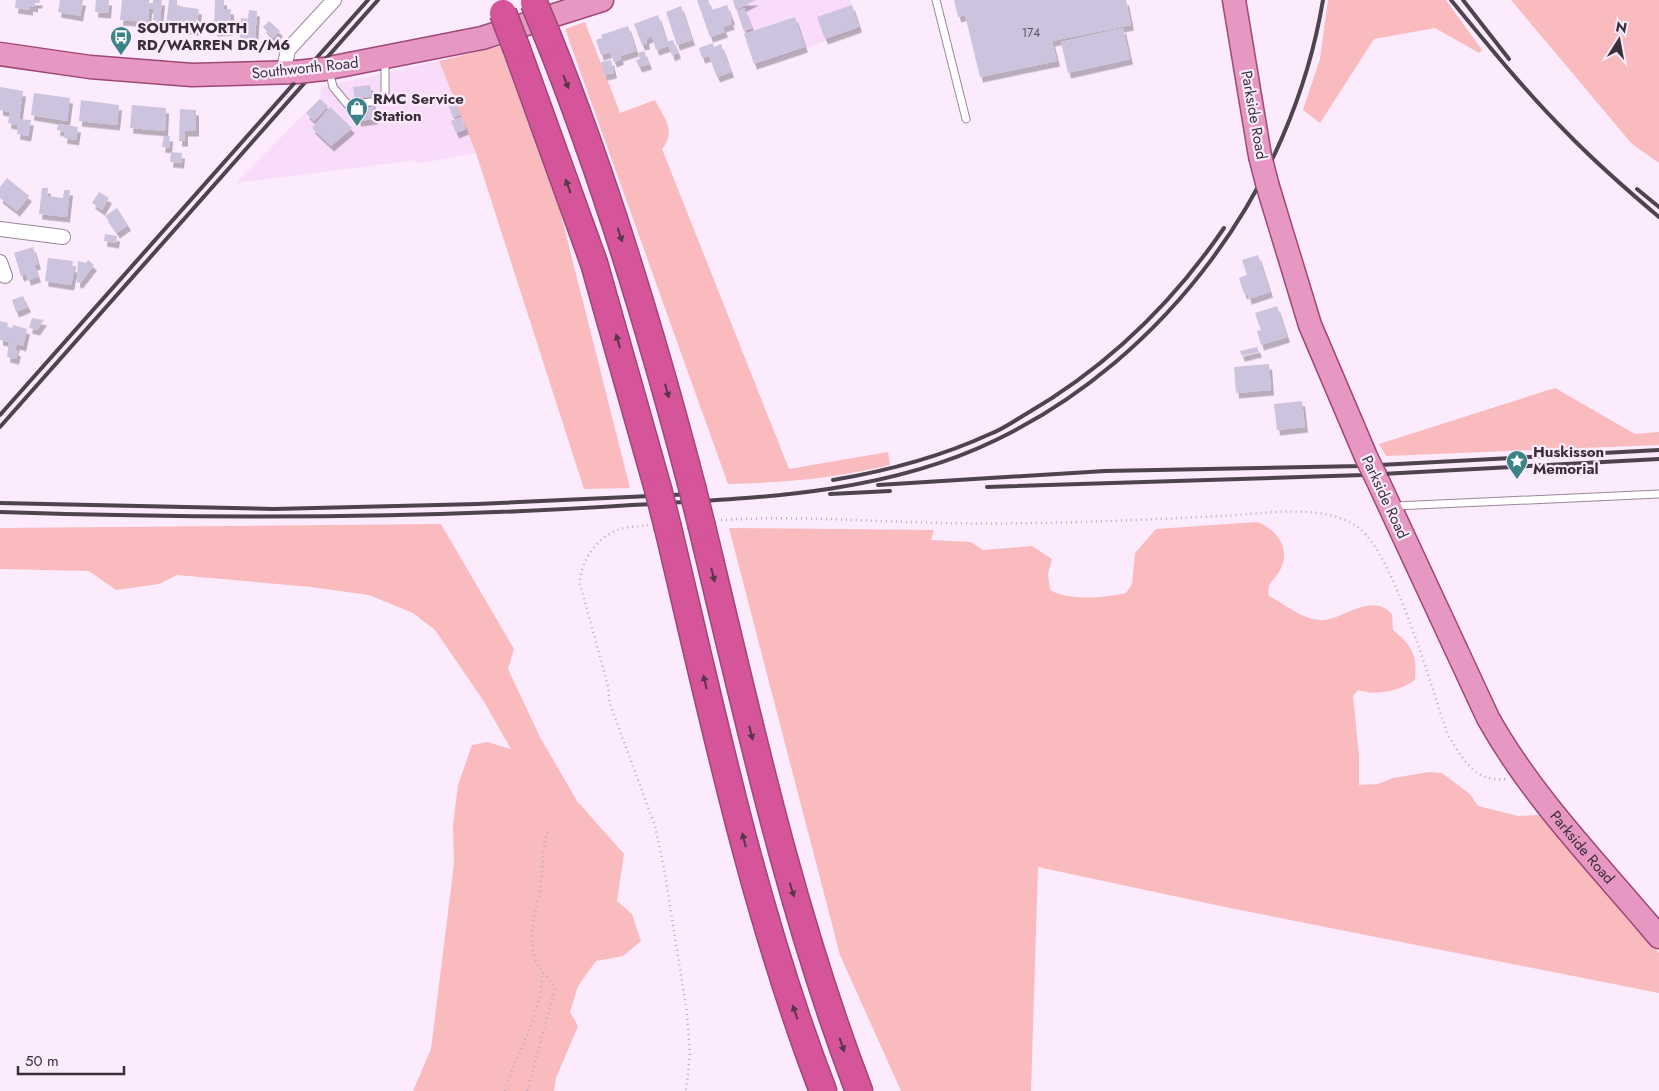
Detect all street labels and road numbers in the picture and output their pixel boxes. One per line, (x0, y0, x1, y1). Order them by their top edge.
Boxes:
street label: Southworth Road (250, 51, 360, 85)
street label: Parkside Road (1235, 69, 1273, 161)
street label: Parkside Road (1356, 452, 1414, 542)
street label: Parkside Road (1545, 806, 1620, 889)

